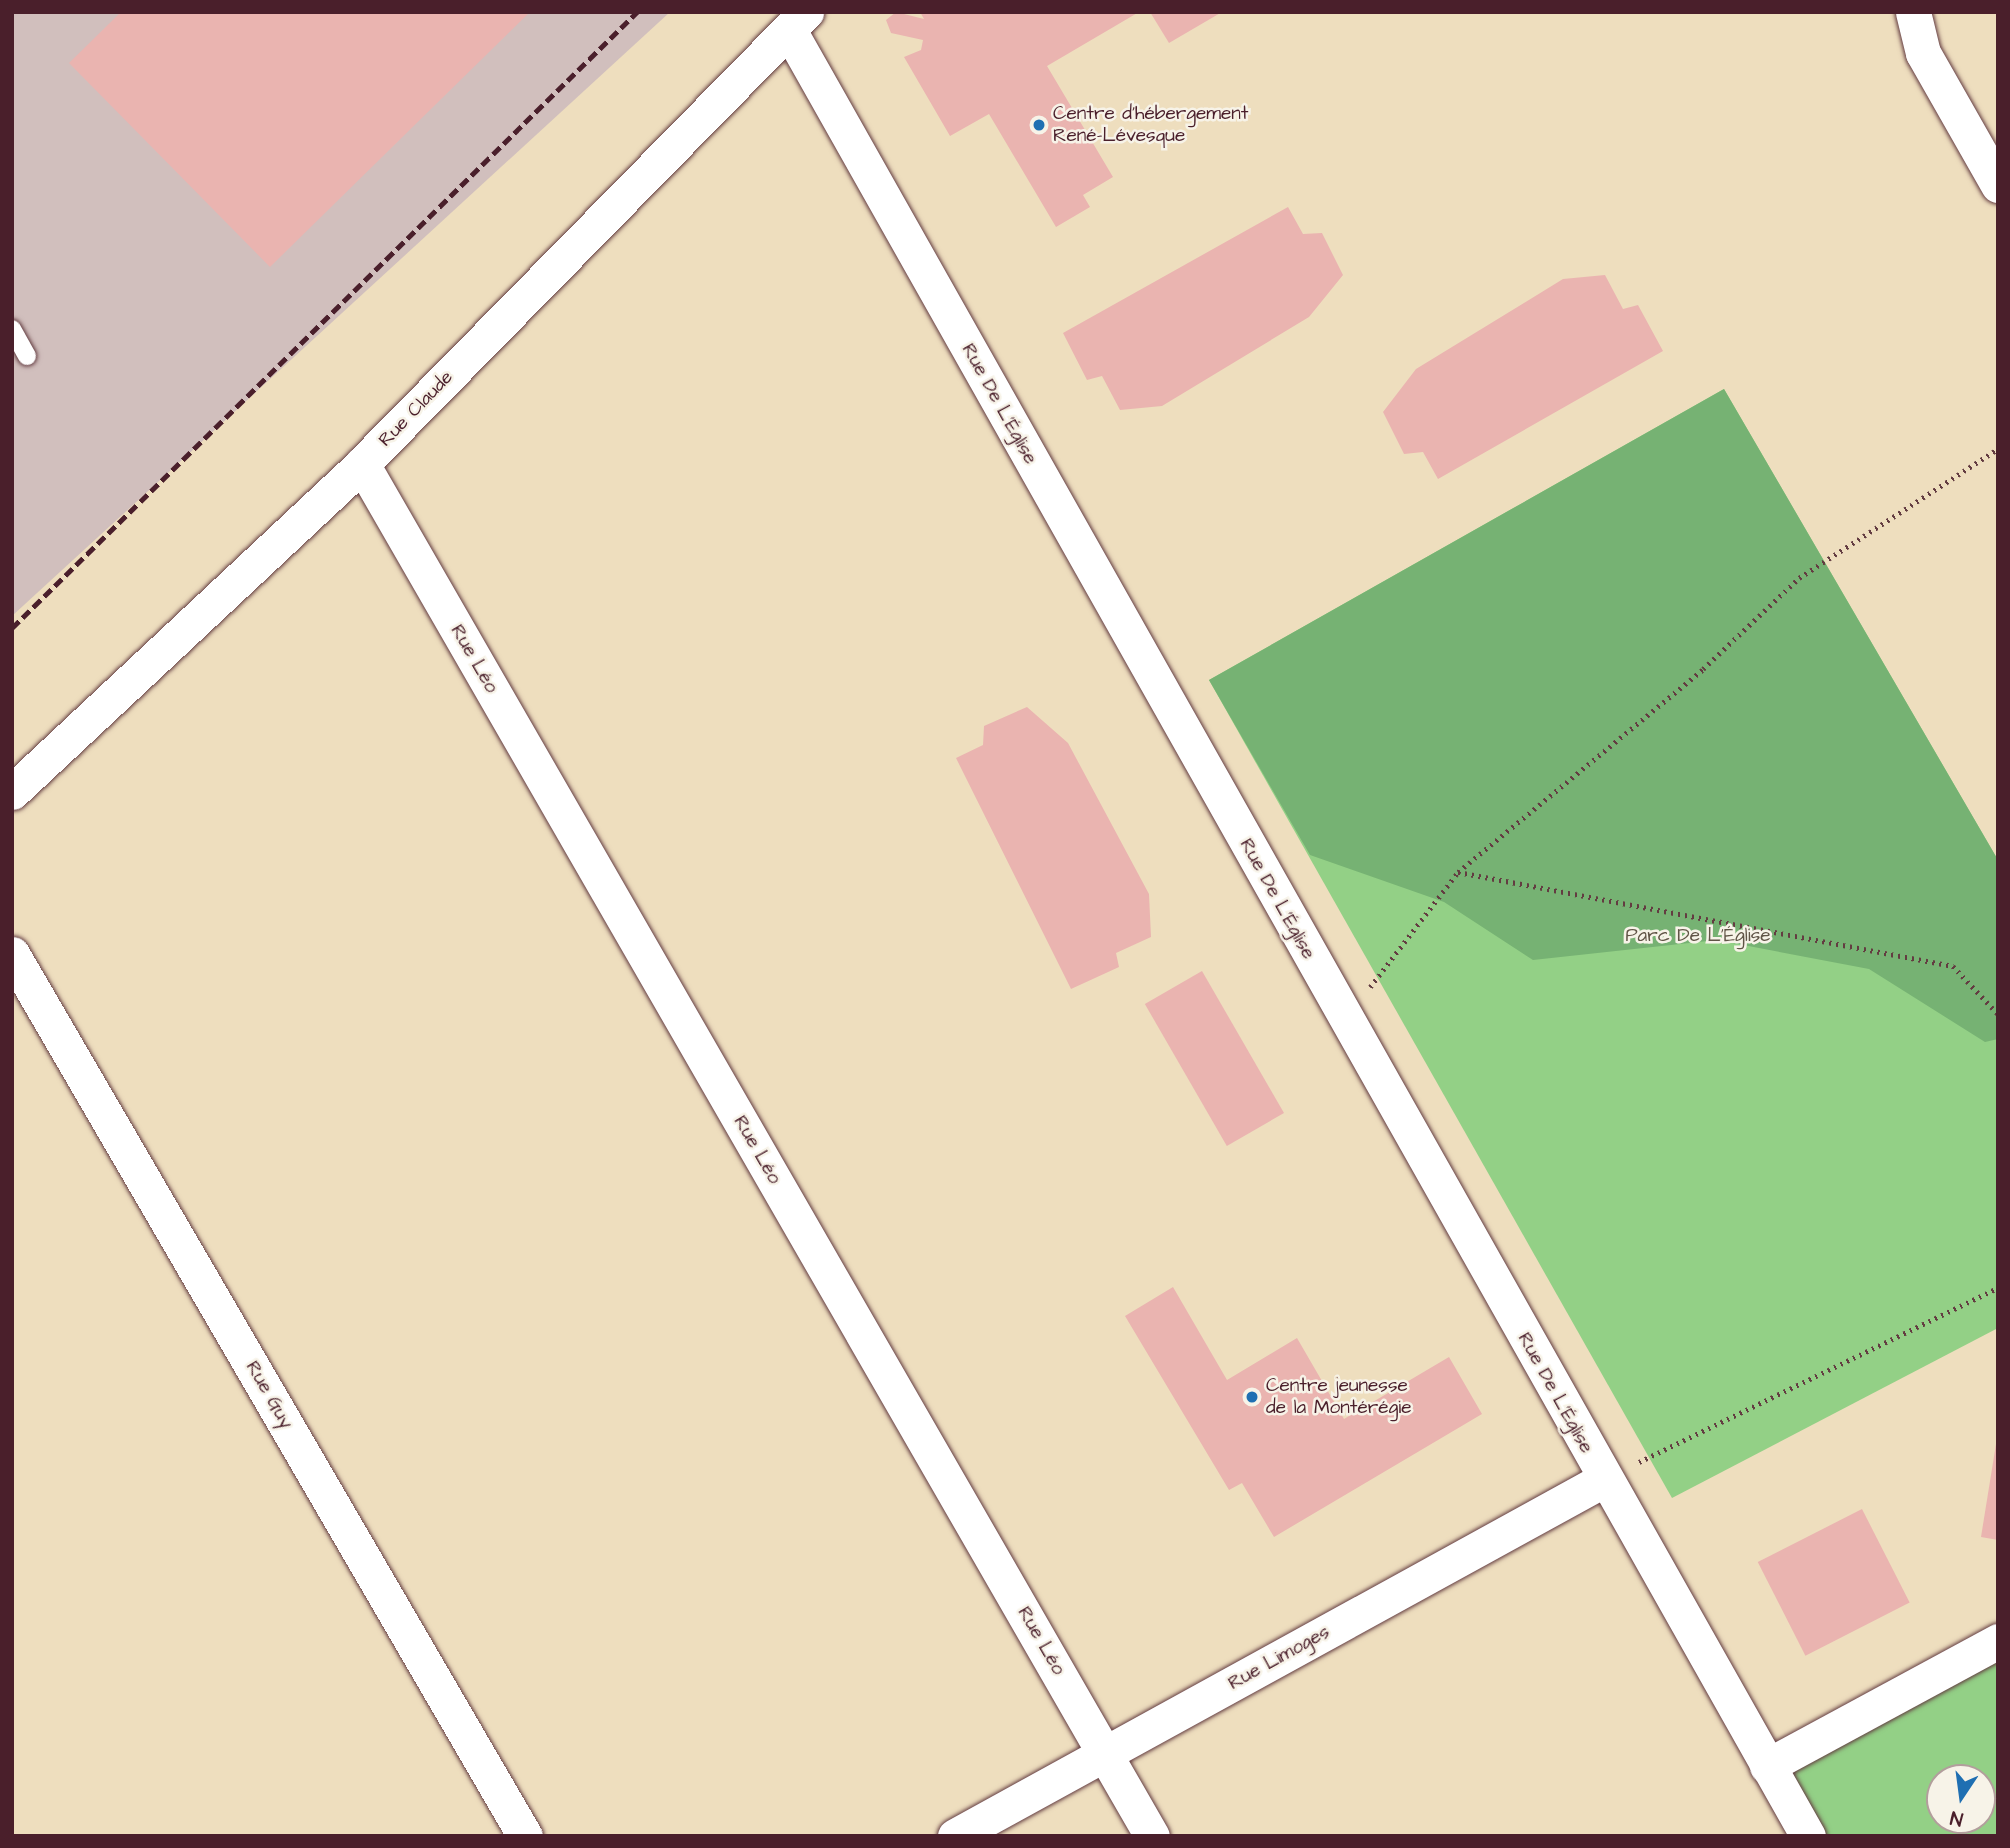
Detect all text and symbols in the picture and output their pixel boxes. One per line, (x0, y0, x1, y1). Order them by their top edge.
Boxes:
place label: Centre d'hébergement René-Lévesque (1053, 103, 1249, 147)
marker: Centre d'hébergement René-Lévesque (1031, 117, 1047, 133)
street label: Rue De L'Église (956, 340, 1042, 468)
street label: Rue Claude (374, 366, 458, 452)
street label: Rue Léo (445, 621, 503, 697)
street label: Rue De L'Église (1234, 835, 1320, 963)
park label: Parc De L'Église (1625, 925, 1771, 947)
street label: Rue Léo (728, 1112, 786, 1188)
street label: Rue De L'Église (1512, 1329, 1598, 1457)
street label: Rue Guy (241, 1357, 297, 1433)
place label: Centre jeunesse de la Montérégie (1266, 1375, 1411, 1419)
marker: Centre jeunesse de la Montérégie (1244, 1389, 1260, 1405)
street label: Rue Léo (1012, 1603, 1070, 1679)
street label: Rue Limoges (1224, 1621, 1334, 1695)
north arrow (1926, 1764, 1996, 1834)
text: N (1948, 1804, 1965, 1832)

